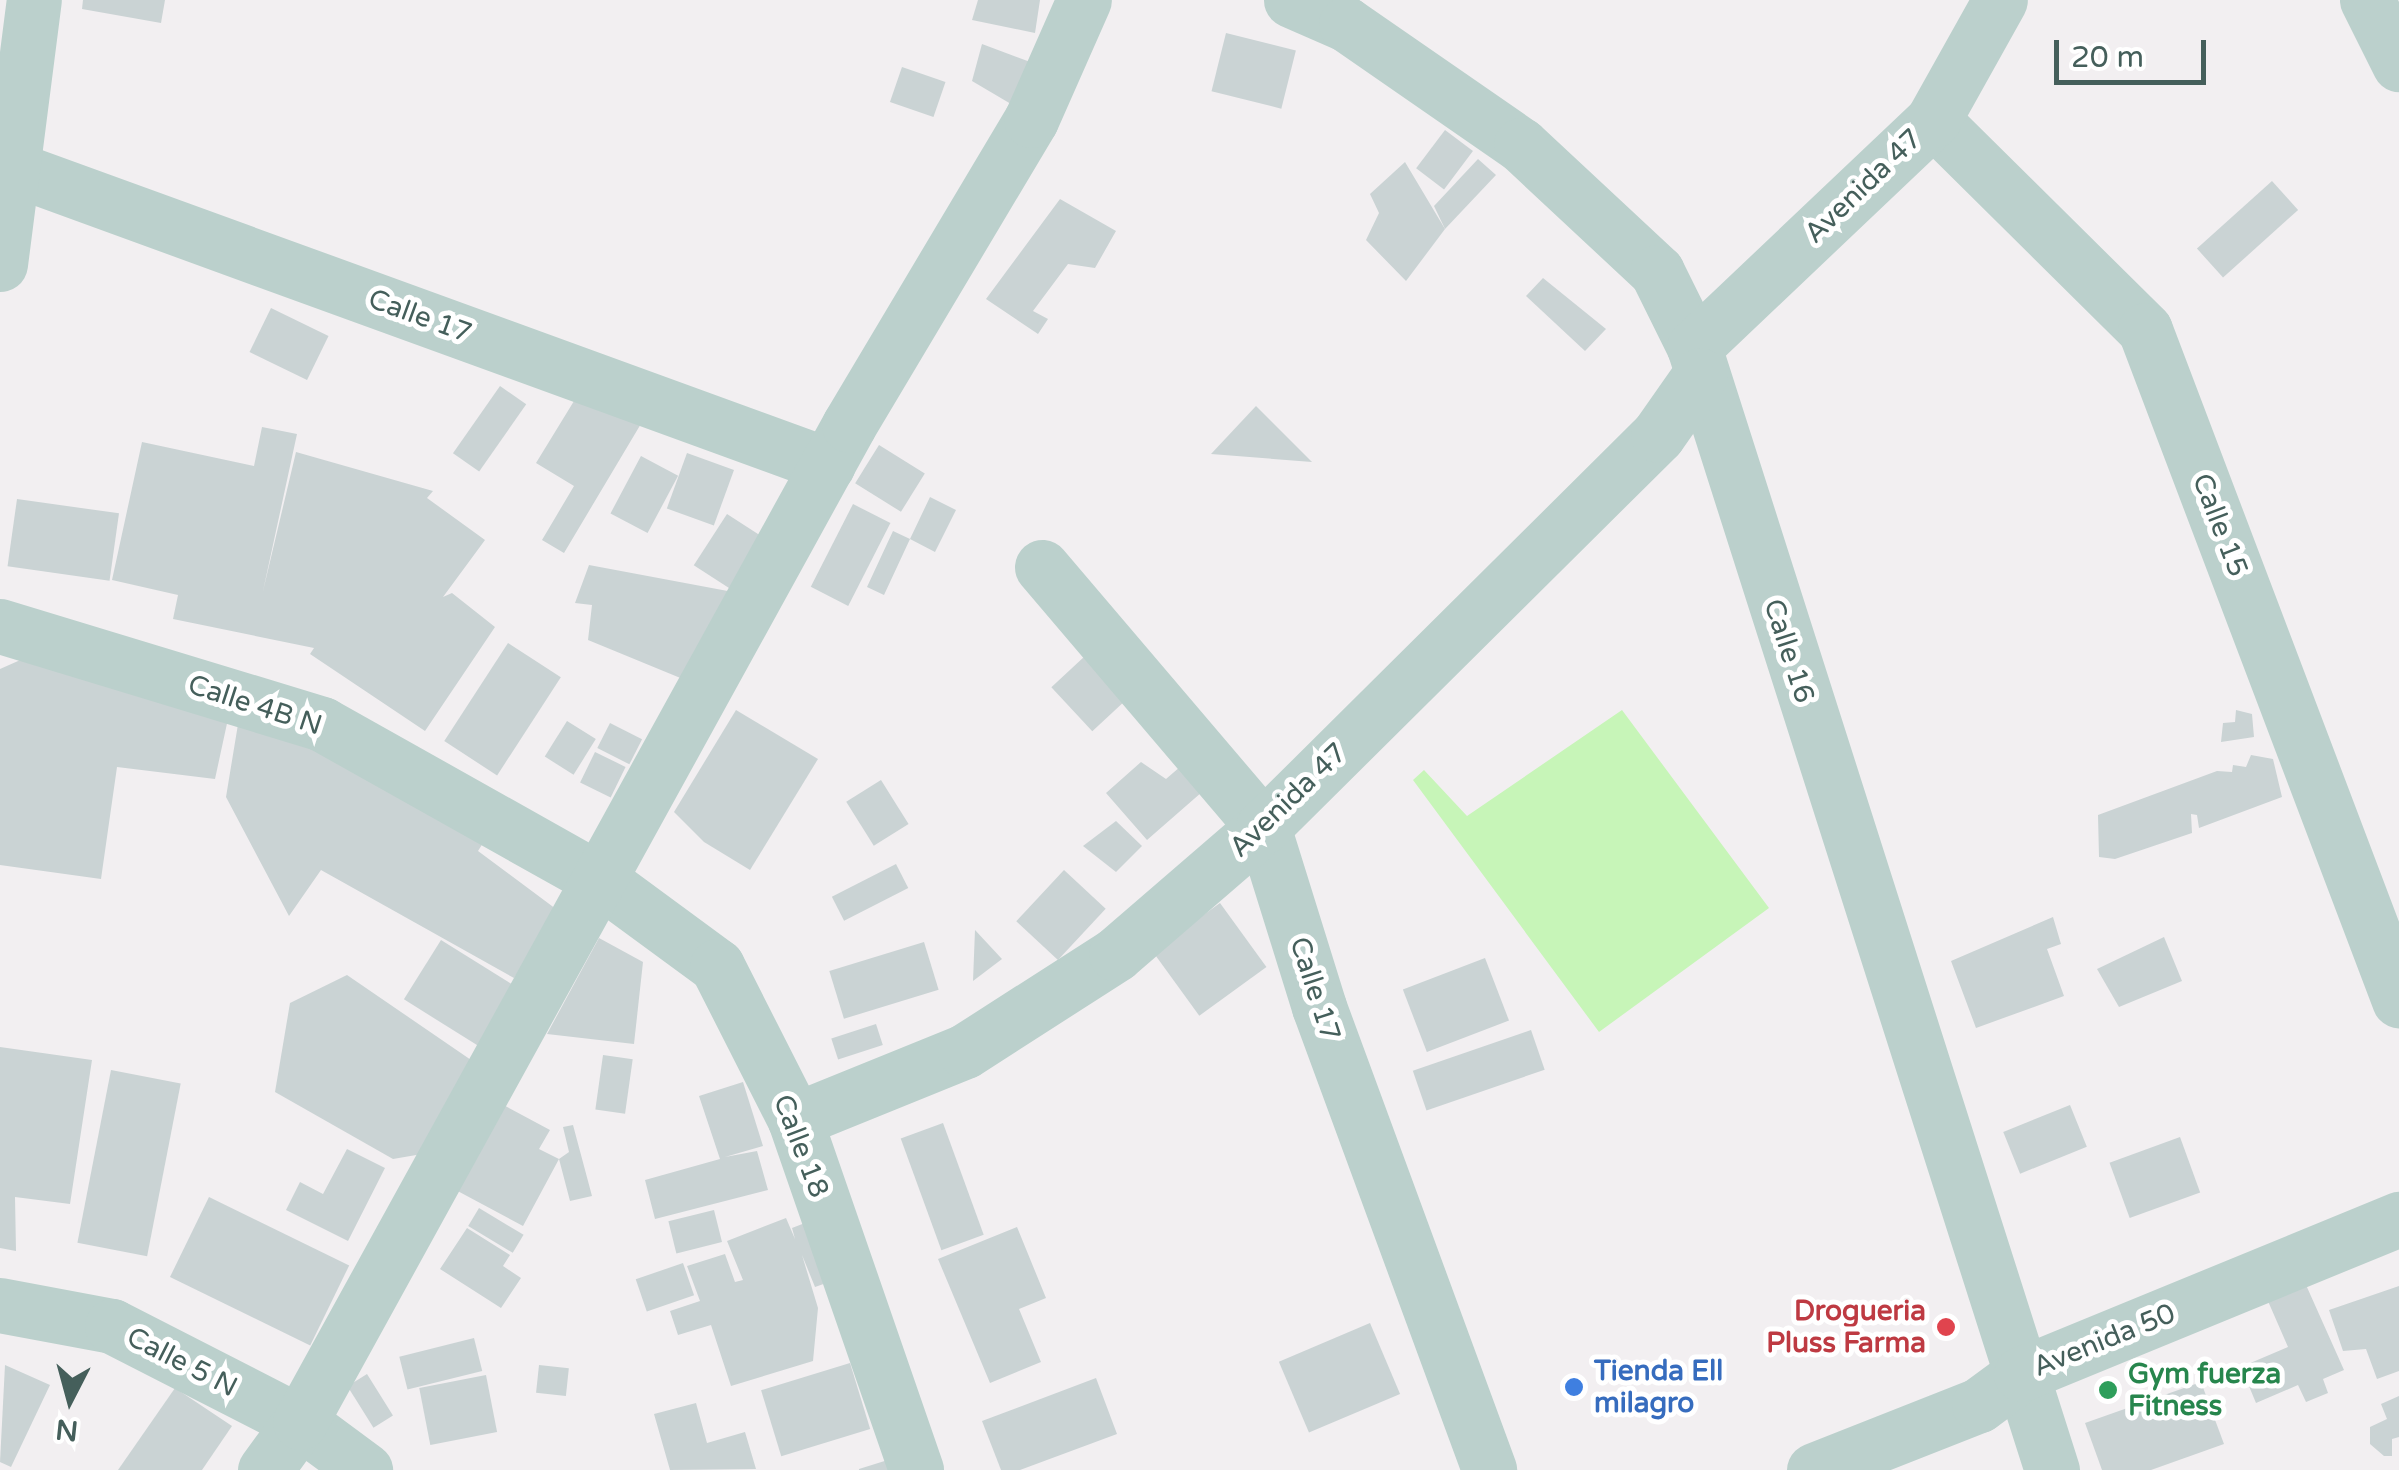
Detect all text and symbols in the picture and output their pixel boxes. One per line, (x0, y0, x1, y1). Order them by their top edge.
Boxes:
scale bar (2059, 20, 2212, 82)
text: 20 m (2071, 39, 2144, 76)
street label: Avenida 47 (1797, 122, 1929, 250)
street label: Calle 17 (364, 282, 476, 350)
street label: Calle 15 (2185, 469, 2255, 581)
street label: Calle 16 (1756, 595, 1822, 707)
street label: Calle 4B N (184, 668, 326, 742)
street label: Avenida 47 (1222, 736, 1354, 864)
street label: Calle 17 (1282, 933, 1348, 1045)
street label: Calle 18 (766, 1090, 836, 1202)
place label: Drogueria Pluss Farma (1766, 1294, 1926, 1360)
street label: Avenida 50 (2028, 1296, 2180, 1384)
marker: Drogueria Pluss Farma (1935, 1316, 1957, 1338)
street label: Calle 5 N (121, 1320, 243, 1404)
north arrow (20, 1350, 120, 1450)
place label: Tienda Ell milagro (1594, 1354, 1723, 1420)
place label: Gym fuerza Fitness (2128, 1357, 2281, 1423)
marker: Tienda Ell milagro (1563, 1376, 1585, 1398)
marker: Gym fuerza Fitness (2097, 1379, 2119, 1401)
text: N (54, 1412, 80, 1448)

